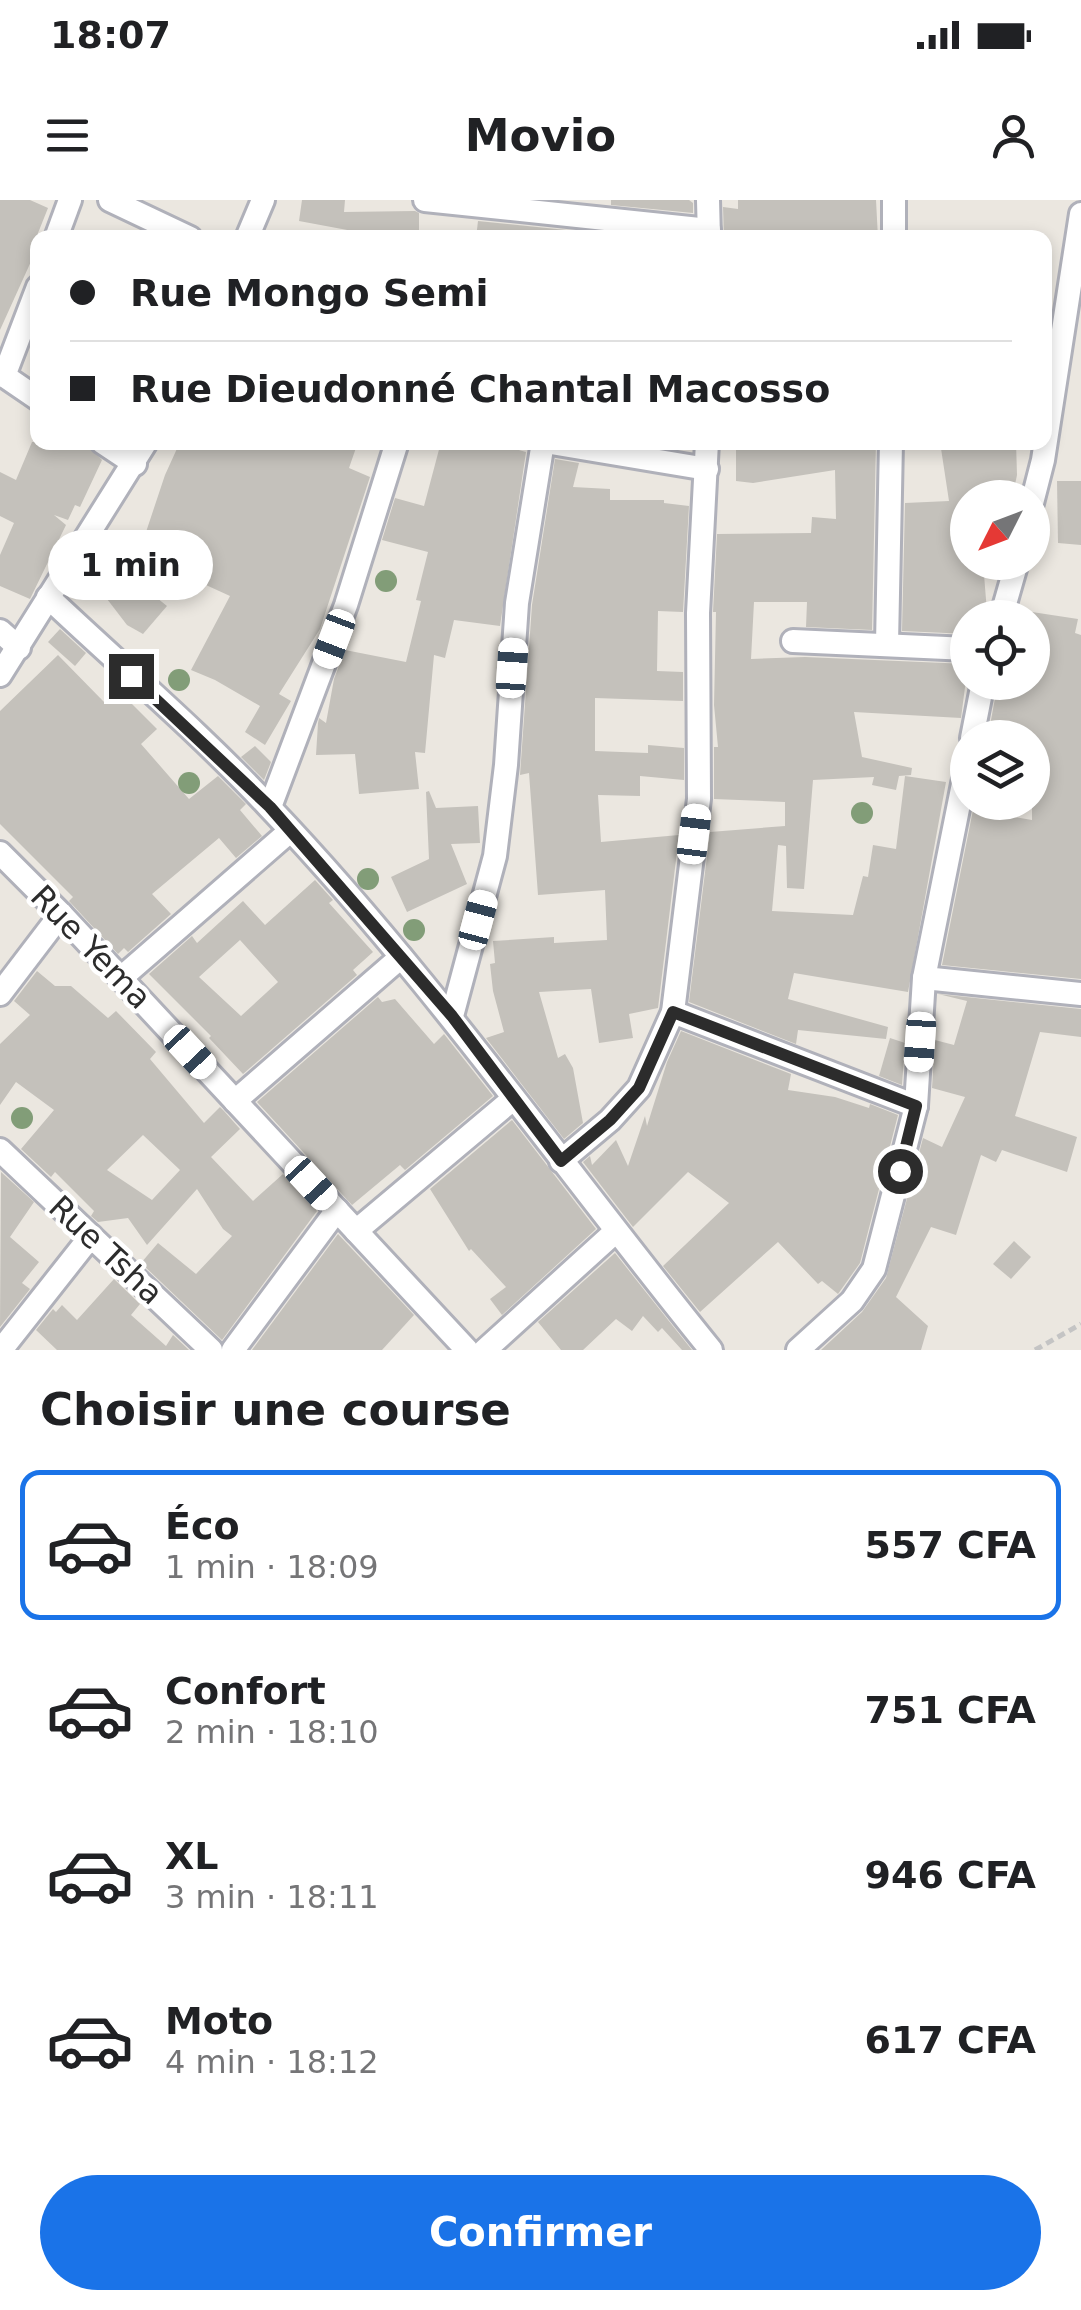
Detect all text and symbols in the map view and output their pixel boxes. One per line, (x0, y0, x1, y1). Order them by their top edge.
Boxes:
text: 18:07 (50, 13, 171, 57)
icon: menu (40, 108, 95, 163)
icon: person (986, 108, 1041, 163)
text: Movio (465, 109, 616, 162)
text: Rue Mongo Semi (130, 271, 489, 315)
text: Rue Dieudonné Chantal Macosso (130, 367, 830, 411)
north arrow (950, 480, 1050, 580)
map controls (950, 480, 1050, 820)
callout: 1 min (48, 531, 214, 601)
text: 1 min (80, 546, 181, 584)
button: locate (950, 600, 1050, 700)
car (309, 606, 359, 672)
car (495, 637, 529, 699)
route end (109, 654, 154, 699)
button: layers (950, 720, 1050, 820)
car (675, 802, 713, 866)
street label: Rue Yema (23, 877, 159, 1017)
car (456, 887, 500, 953)
car (903, 1011, 937, 1073)
car (159, 1020, 221, 1084)
route start (878, 1149, 923, 1194)
car (280, 1151, 342, 1215)
street label: Rue Tsha (41, 1188, 171, 1312)
text: Choisir une course (40, 1383, 511, 1436)
icon: car (45, 1500, 135, 1590)
text: Éco (165, 1504, 240, 1548)
text: 557 CFA (865, 1523, 1036, 1567)
text: 1 min · 18:09 (165, 1548, 379, 1586)
icon: car (45, 1665, 135, 1755)
text: Confort (165, 1669, 326, 1713)
text: 751 CFA (865, 1688, 1036, 1732)
text: 2 min · 18:10 (165, 1713, 379, 1751)
icon: car (45, 1830, 135, 1920)
text: XL (165, 1834, 219, 1878)
text: 946 CFA (865, 1853, 1036, 1897)
text: 3 min · 18:11 (165, 1878, 379, 1916)
icon: car (45, 1995, 135, 2085)
text: Moto (165, 1999, 273, 2043)
text: 617 CFA (865, 2018, 1036, 2062)
text: 4 min · 18:12 (165, 2043, 379, 2081)
button: Confirmer (40, 2175, 1041, 2290)

